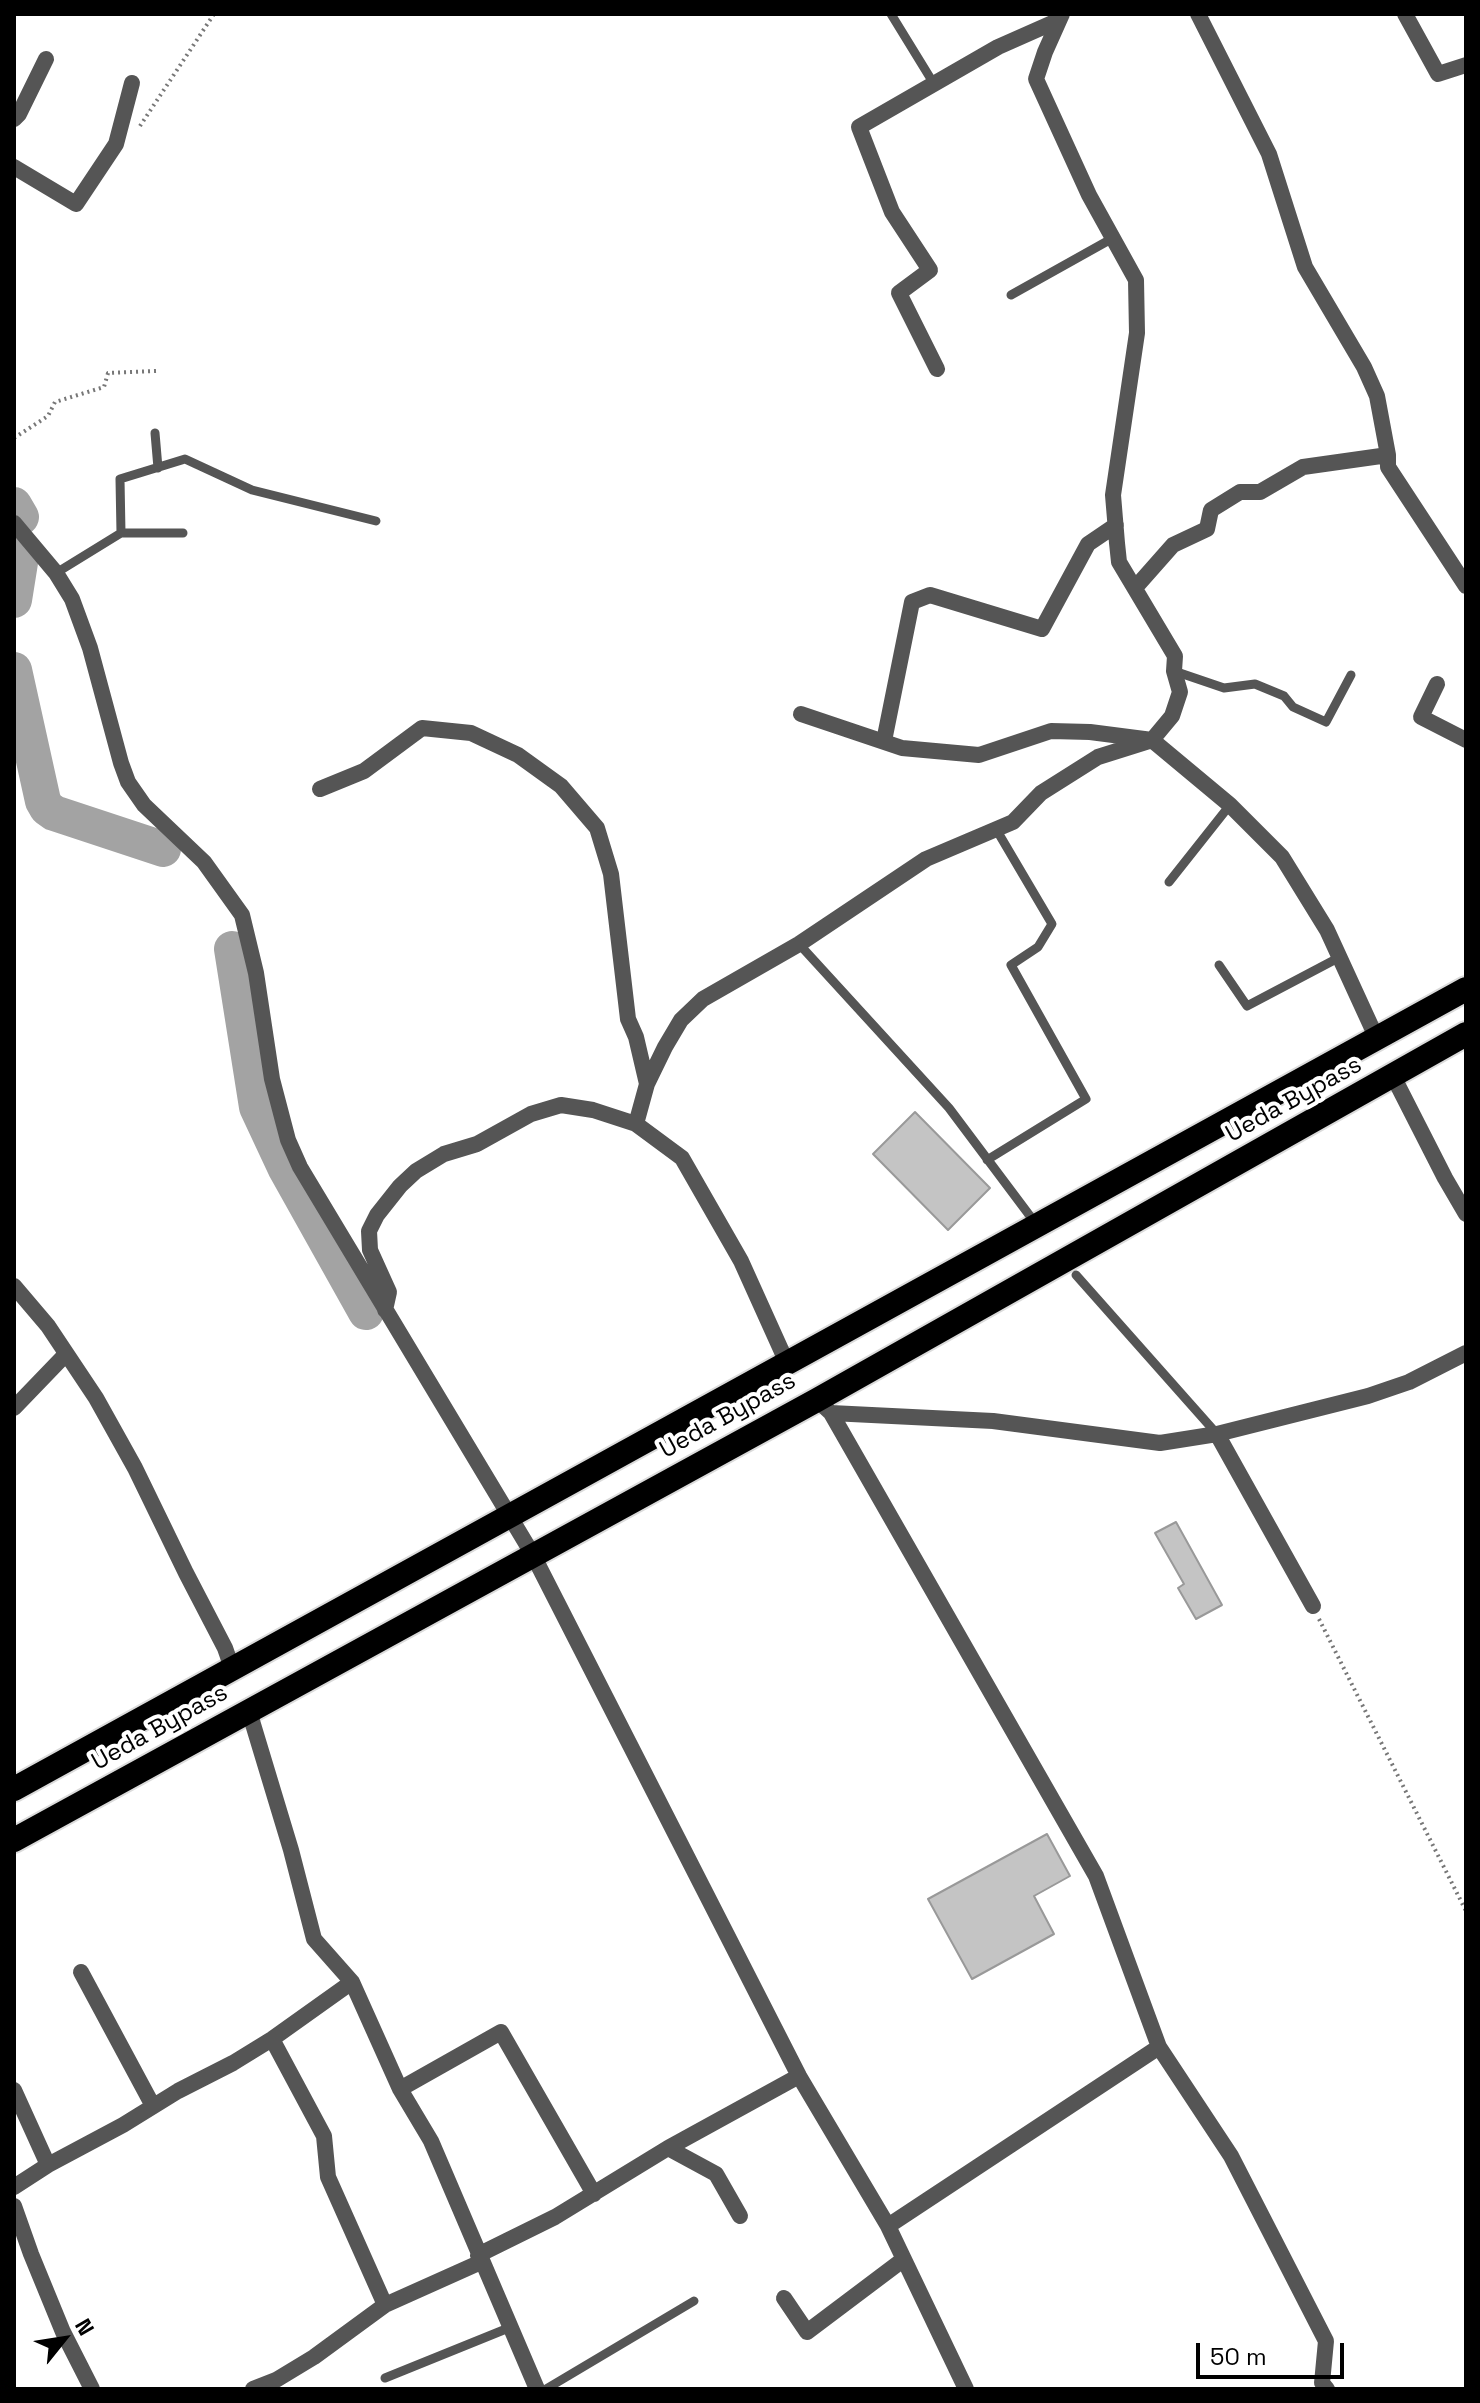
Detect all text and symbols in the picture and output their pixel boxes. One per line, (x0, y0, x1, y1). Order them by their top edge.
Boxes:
street label: Ueda Bypass (1221, 1051, 1367, 1149)
street label: Ueda Bypass (655, 1367, 801, 1465)
street label: Ueda Bypass (87, 1679, 233, 1777)
north arrow (24, 2299, 104, 2379)
text: N (69, 2314, 101, 2340)
scale bar (1200, 2327, 1348, 2377)
text: 50 m (1210, 2341, 1267, 2372)

